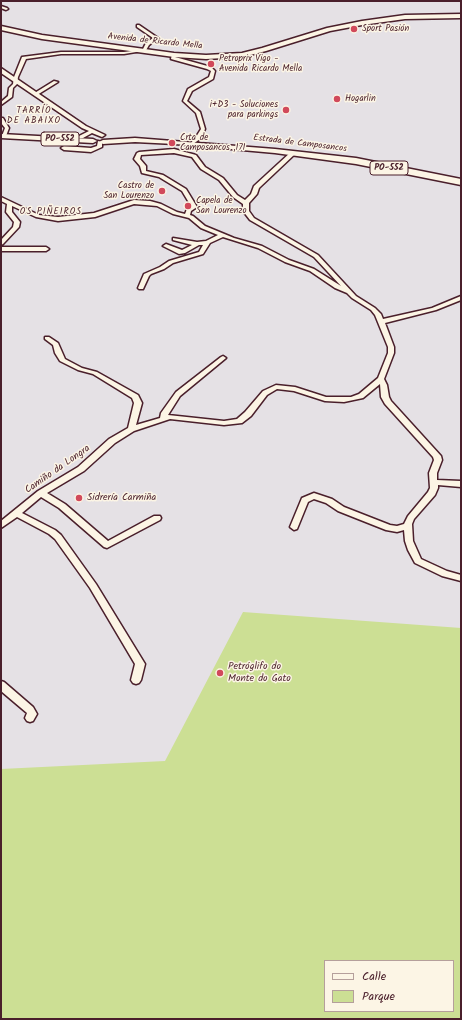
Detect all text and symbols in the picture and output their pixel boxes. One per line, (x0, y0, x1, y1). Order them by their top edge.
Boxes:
marker: Sport Pasión (349, 24, 359, 34)
place label: Sport Pasión (362, 24, 409, 34)
street label: Avenida de Ricardo Mella (107, 32, 203, 52)
place label: Petroprix Vigo - Avenida Ricardo Mella (219, 54, 302, 75)
marker: Petroprix Vigo - Avenida Ricardo Mella (206, 59, 216, 69)
marker: Hogarlin (332, 94, 342, 104)
place label: Hogarlin (345, 94, 376, 104)
place label: i+D3 - Soluciones para parkings (210, 100, 278, 121)
marker: i+D3 - Soluciones para parkings (281, 105, 291, 115)
district label: TARRÍO DE ABAIXO (7, 106, 61, 127)
road number: PO-552 (41, 132, 79, 146)
place label: Crta de Camposancos ,171 (180, 133, 245, 154)
street label: Estrada de Camposancos (253, 133, 347, 155)
marker: Crta de Camposancos ,171 (167, 138, 177, 148)
road number: PO-552 (370, 161, 408, 175)
place label: Castro de San Lourenzo (103, 181, 154, 202)
marker: Castro de San Lourenzo (157, 186, 167, 196)
place label: Capela de San Lourenzo (196, 196, 247, 217)
marker: Capela de San Lourenzo (183, 201, 193, 211)
district label: OS PIÑEIROS (20, 207, 82, 217)
street label: Camiño da Longra (23, 443, 93, 497)
place label: Sidrería Carmiña (87, 492, 156, 504)
marker: Sidrería Carmiña (74, 493, 84, 503)
place label: Petróglifo do Monte do Gato (228, 661, 291, 684)
marker: Petróglifo do Monte do Gato (215, 668, 225, 678)
legend (324, 960, 454, 1012)
text: Calle (362, 967, 386, 986)
text: Parque (362, 987, 395, 1006)

